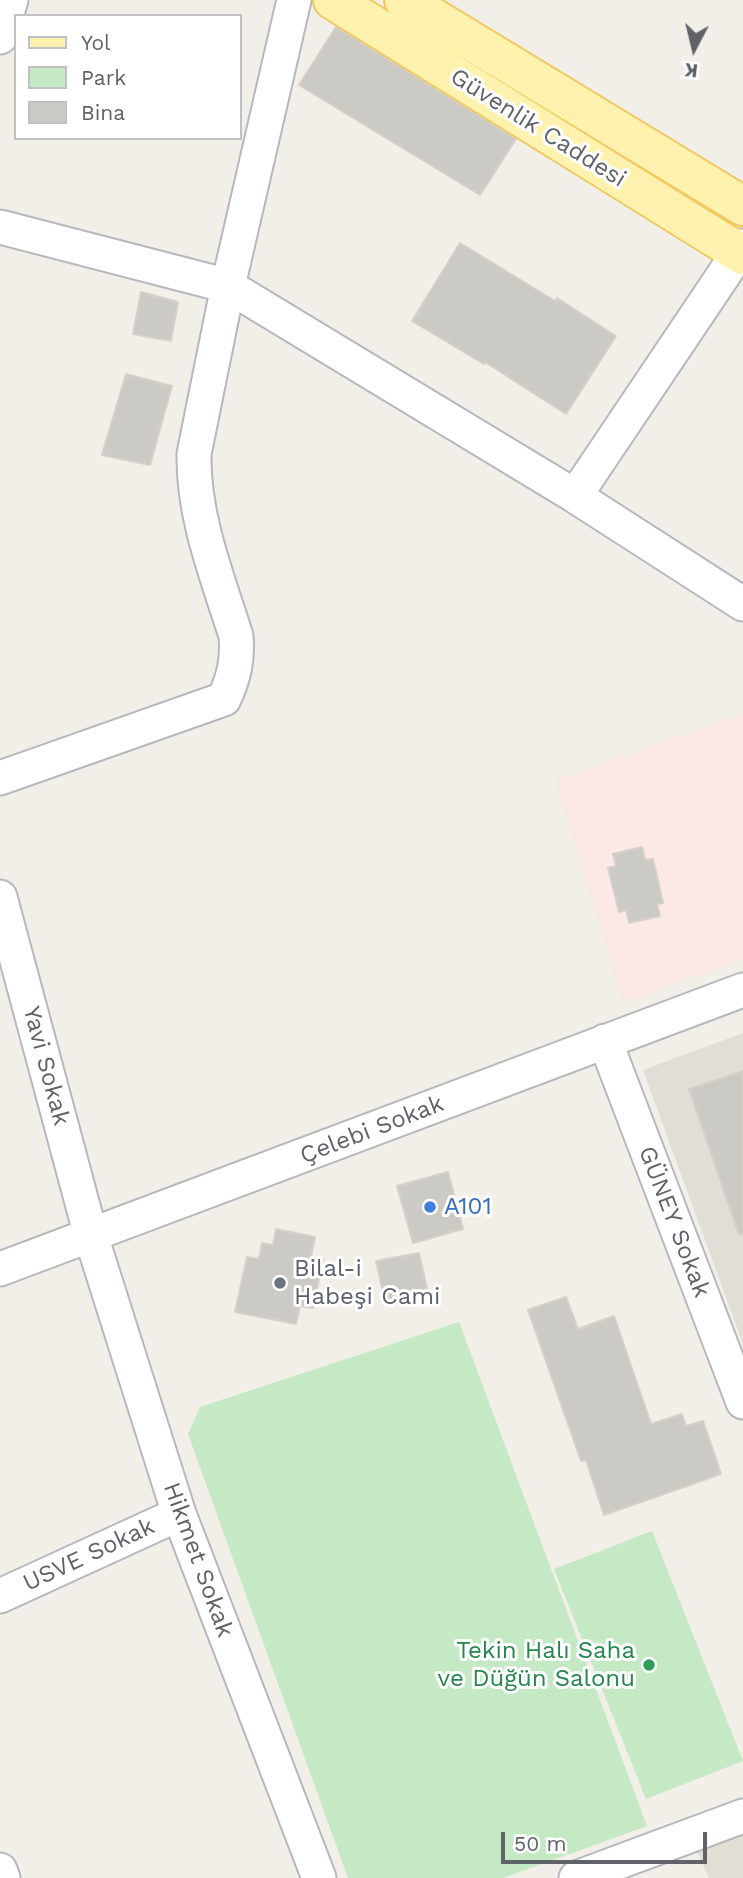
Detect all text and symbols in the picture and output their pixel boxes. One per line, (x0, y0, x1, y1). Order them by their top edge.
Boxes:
legend (14, 14, 242, 140)
north arrow (659, 14, 729, 84)
text: Yol (81, 30, 111, 55)
text: K (683, 58, 699, 83)
street label: Güvenlik Caddesi (445, 62, 631, 194)
text: Park (81, 65, 126, 90)
text: Bina (81, 100, 125, 125)
street label: Yavi Sokak (16, 1003, 76, 1129)
street label: Çelebi Sokak (296, 1089, 448, 1171)
street label: GÜNEY Sokak (632, 1142, 716, 1302)
place label: A101 (444, 1193, 492, 1221)
marker: A101 (422, 1199, 438, 1215)
place label: Bilal-i Habeşi Cami (294, 1255, 440, 1311)
marker: Bilal-i Habeşi Cami (272, 1275, 288, 1291)
street label: Hikmet Sokak (157, 1479, 239, 1641)
street label: USVE Sokak (19, 1512, 159, 1598)
place label: Tekin Halı Saha ve Düğün Salonu (438, 1637, 635, 1693)
marker: Tekin Halı Saha ve Düğün Salonu (641, 1657, 657, 1673)
scale bar (505, 1818, 712, 1862)
text: 50 m (514, 1831, 566, 1856)

